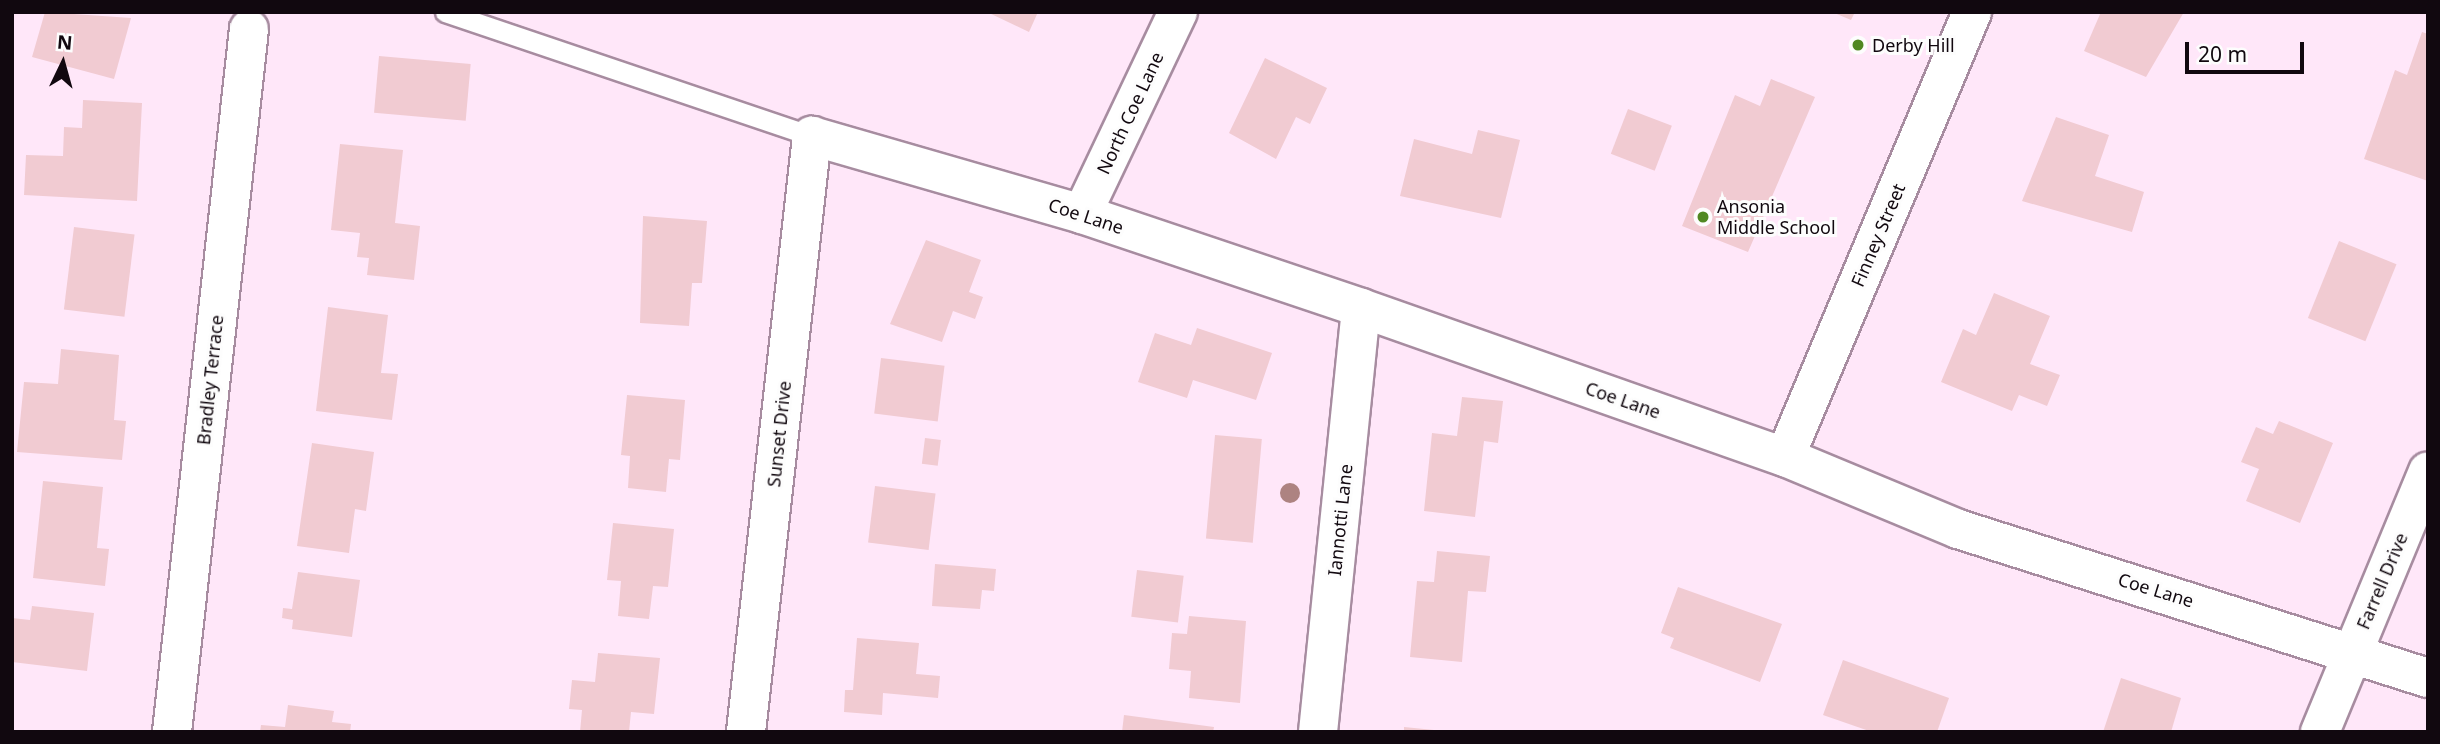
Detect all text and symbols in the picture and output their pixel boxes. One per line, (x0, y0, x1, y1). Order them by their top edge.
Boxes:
north arrow (28, 28, 98, 98)
text: N (56, 28, 74, 56)
scale bar (2188, 28, 2307, 72)
place label: Derby Hill (1872, 34, 1955, 56)
marker: Derby Hill (1850, 37, 1866, 53)
text: 20 m (2198, 40, 2247, 68)
street label: North Coe Lane (1092, 49, 1168, 177)
street label: Finney Street (1847, 180, 1909, 290)
street label: Coe Lane (1046, 194, 1126, 238)
place label: Ansonia Middle School (1717, 196, 1836, 238)
marker: Ansonia Middle School (1695, 209, 1711, 225)
street label: Bradley Terrace (192, 314, 228, 446)
street label: Coe Lane (1583, 377, 1663, 423)
street label: Sunset Drive (763, 380, 795, 488)
street label: Iannotti Lane (1323, 463, 1357, 577)
street label: Farrell Drive (2352, 530, 2412, 632)
street label: Coe Lane (2116, 568, 2196, 612)

